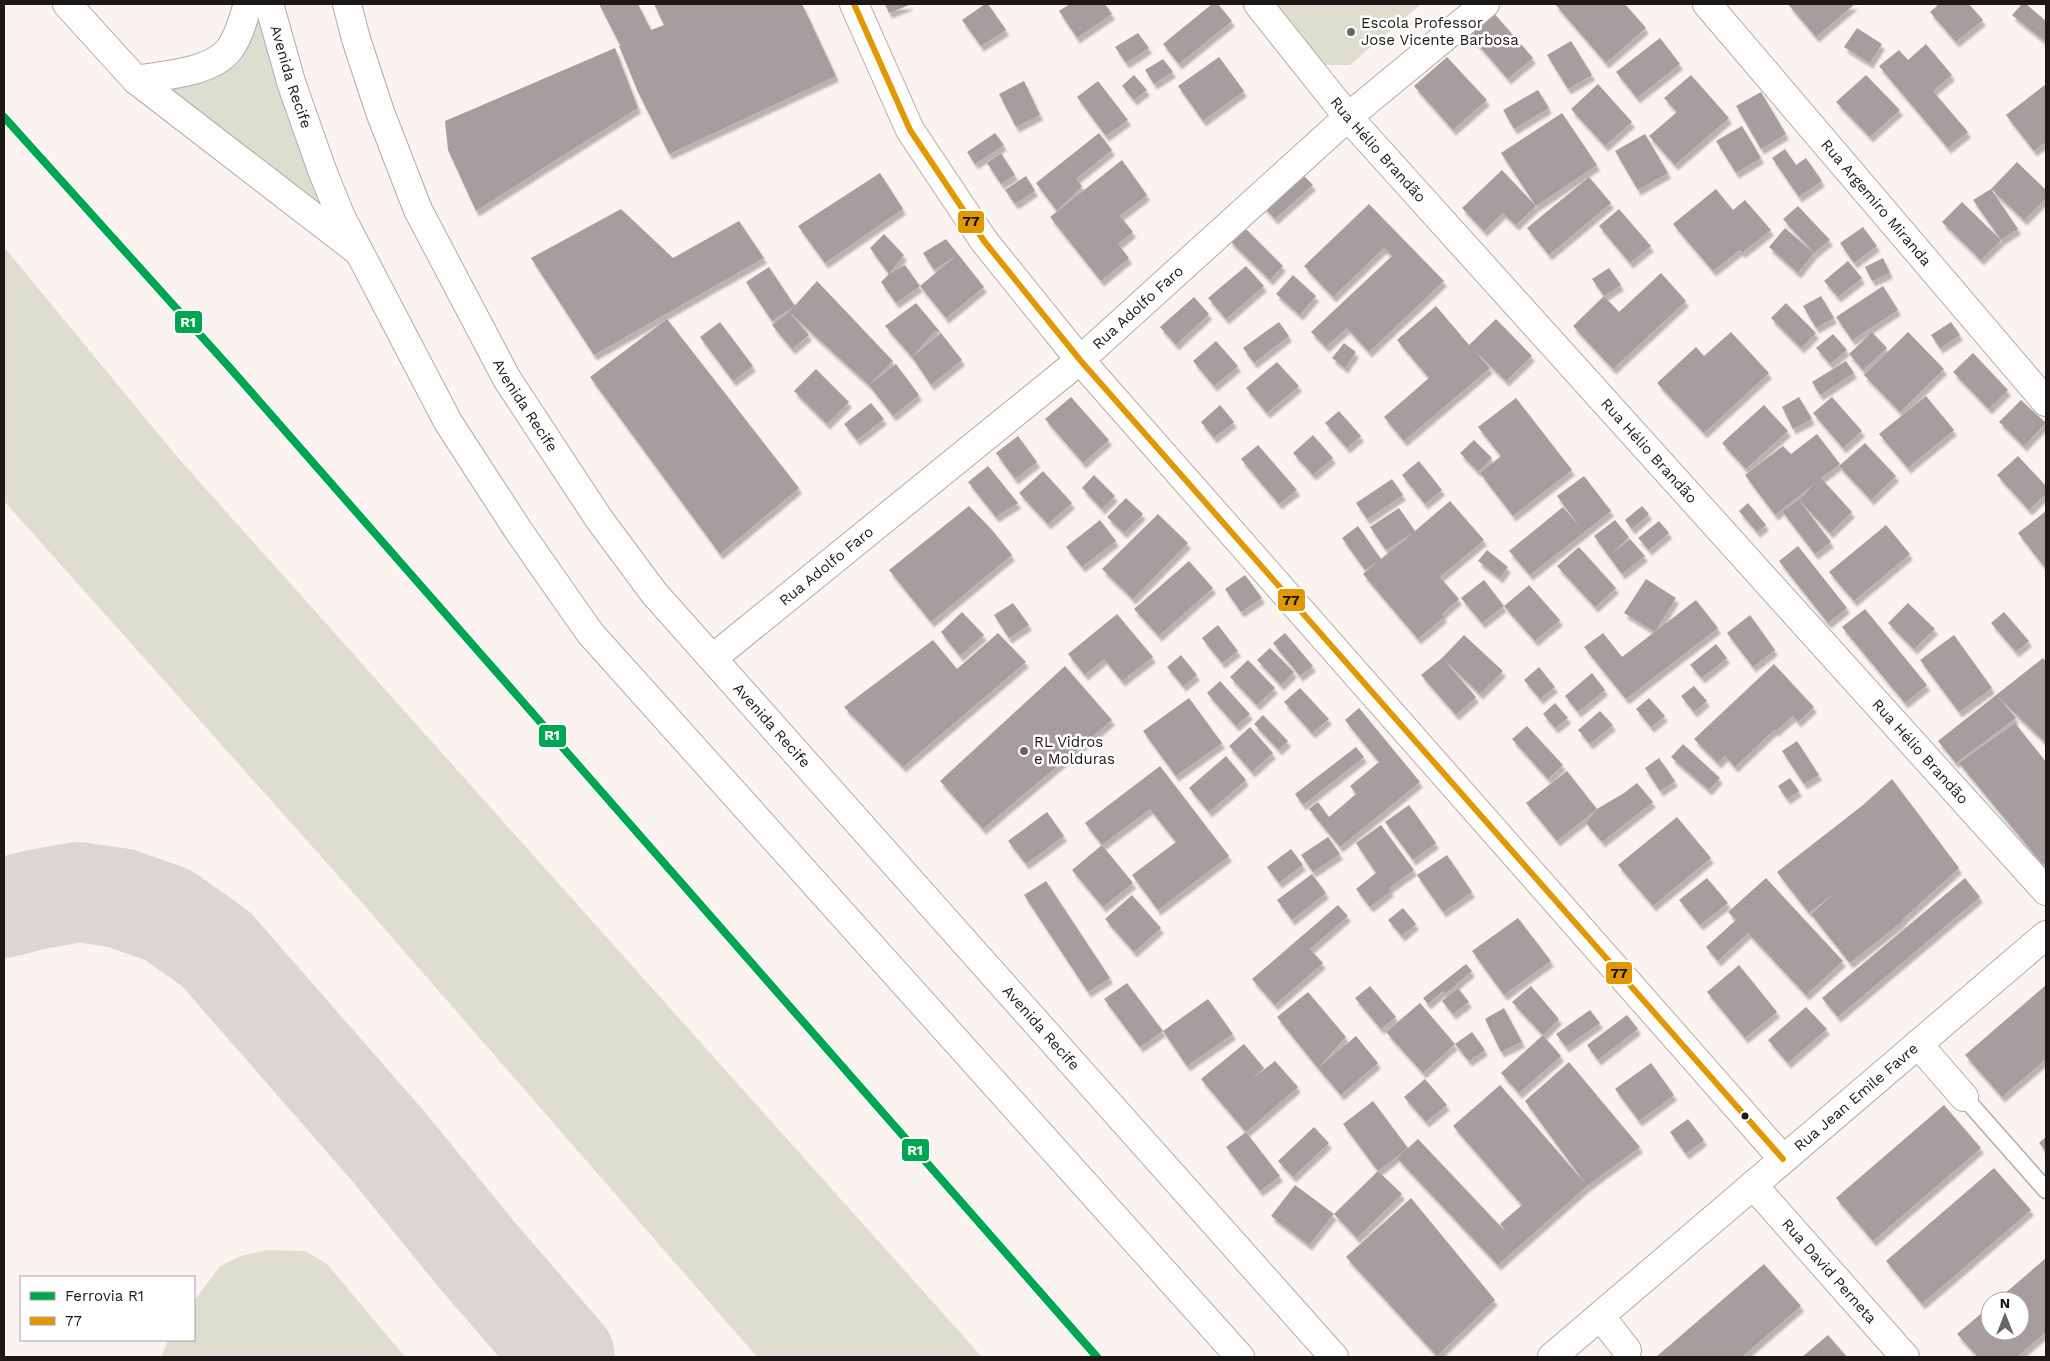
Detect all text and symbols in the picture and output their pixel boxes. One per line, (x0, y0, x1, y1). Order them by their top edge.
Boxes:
place label: Escola Professor Jose Vicente Barbosa (1361, 14, 1519, 49)
street label: Avenida Recife (266, 23, 316, 131)
marker: Escola Professor Jose Vicente Barbosa (1345, 26, 1357, 38)
street label: Rua Hélio Brandão (1327, 93, 1430, 206)
street label: Rua Argemiro Miranda (1817, 136, 1936, 270)
line badge: 77 (957, 210, 985, 234)
text: 77 (962, 213, 980, 229)
street label: Rua Adolfo Faro (1089, 262, 1187, 353)
line badge: R1 (174, 310, 203, 334)
text: R1 (180, 314, 196, 330)
street label: Avenida Recife (489, 356, 561, 455)
street label: Rua Hélio Brandão (1597, 395, 1701, 507)
street label: Rua Adolfo Faro (776, 522, 877, 610)
line badge: 77 (1277, 588, 1306, 612)
text: 77 (1282, 592, 1300, 608)
street label: Avenida Recife (730, 679, 814, 771)
street label: Rua Hélio Brandão (1868, 695, 1972, 808)
line badge: R1 (538, 724, 567, 748)
text: R1 (544, 727, 560, 743)
place label: RL Vidros e Molduras (1034, 733, 1115, 768)
marker: RL Vidros e Molduras (1018, 745, 1030, 757)
line badge: 77 (1605, 961, 1633, 985)
text: 77 (1610, 965, 1628, 981)
street label: Avenida Recife (999, 982, 1083, 1074)
street label: Rua Jean Emile Favre (1791, 1039, 1922, 1155)
unlabelled marker (1740, 1111, 1750, 1121)
line badge: R1 (901, 1138, 930, 1162)
text: R1 (907, 1142, 923, 1158)
street label: Rua David Perneta (1778, 1215, 1881, 1328)
legend (20, 1276, 195, 1341)
text: Ferrovia R1 (65, 1287, 144, 1305)
north arrow (1980, 1291, 2030, 1341)
text: N (2000, 1295, 2010, 1311)
text: 77 (65, 1312, 82, 1330)

